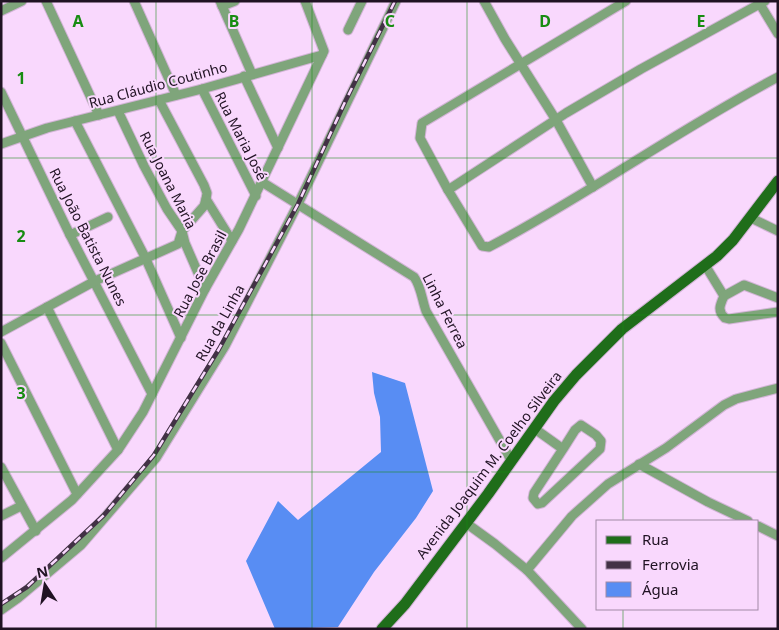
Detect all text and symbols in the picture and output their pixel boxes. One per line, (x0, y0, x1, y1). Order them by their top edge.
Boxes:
text: A (72, 10, 84, 32)
text: B (229, 10, 239, 32)
text: C (385, 10, 395, 32)
text: D (539, 10, 551, 32)
text: E (697, 10, 706, 32)
street label: Rua Cláudio Coutinho (87, 57, 229, 112)
text: 1 (16, 67, 26, 89)
street label: Rua Maria José (211, 88, 272, 183)
street label: Rua Joana Maria (136, 128, 201, 232)
street label: Rua João Batista Nunes (45, 165, 132, 309)
text: 2 (16, 225, 26, 247)
street label: Rua Jose Brasil (169, 227, 230, 321)
street label: Linha Ferrea (418, 270, 473, 352)
street label: Rua da Linha (191, 281, 248, 365)
street label: Avenida Joaquim M. Coelho Silveira (412, 367, 566, 563)
text: 3 (16, 382, 26, 404)
legend (596, 520, 759, 610)
text: Rua (642, 529, 669, 549)
text: Ferrovia (642, 554, 699, 574)
north arrow (20, 560, 70, 610)
text: N (35, 561, 50, 582)
text: Água (642, 579, 679, 599)

